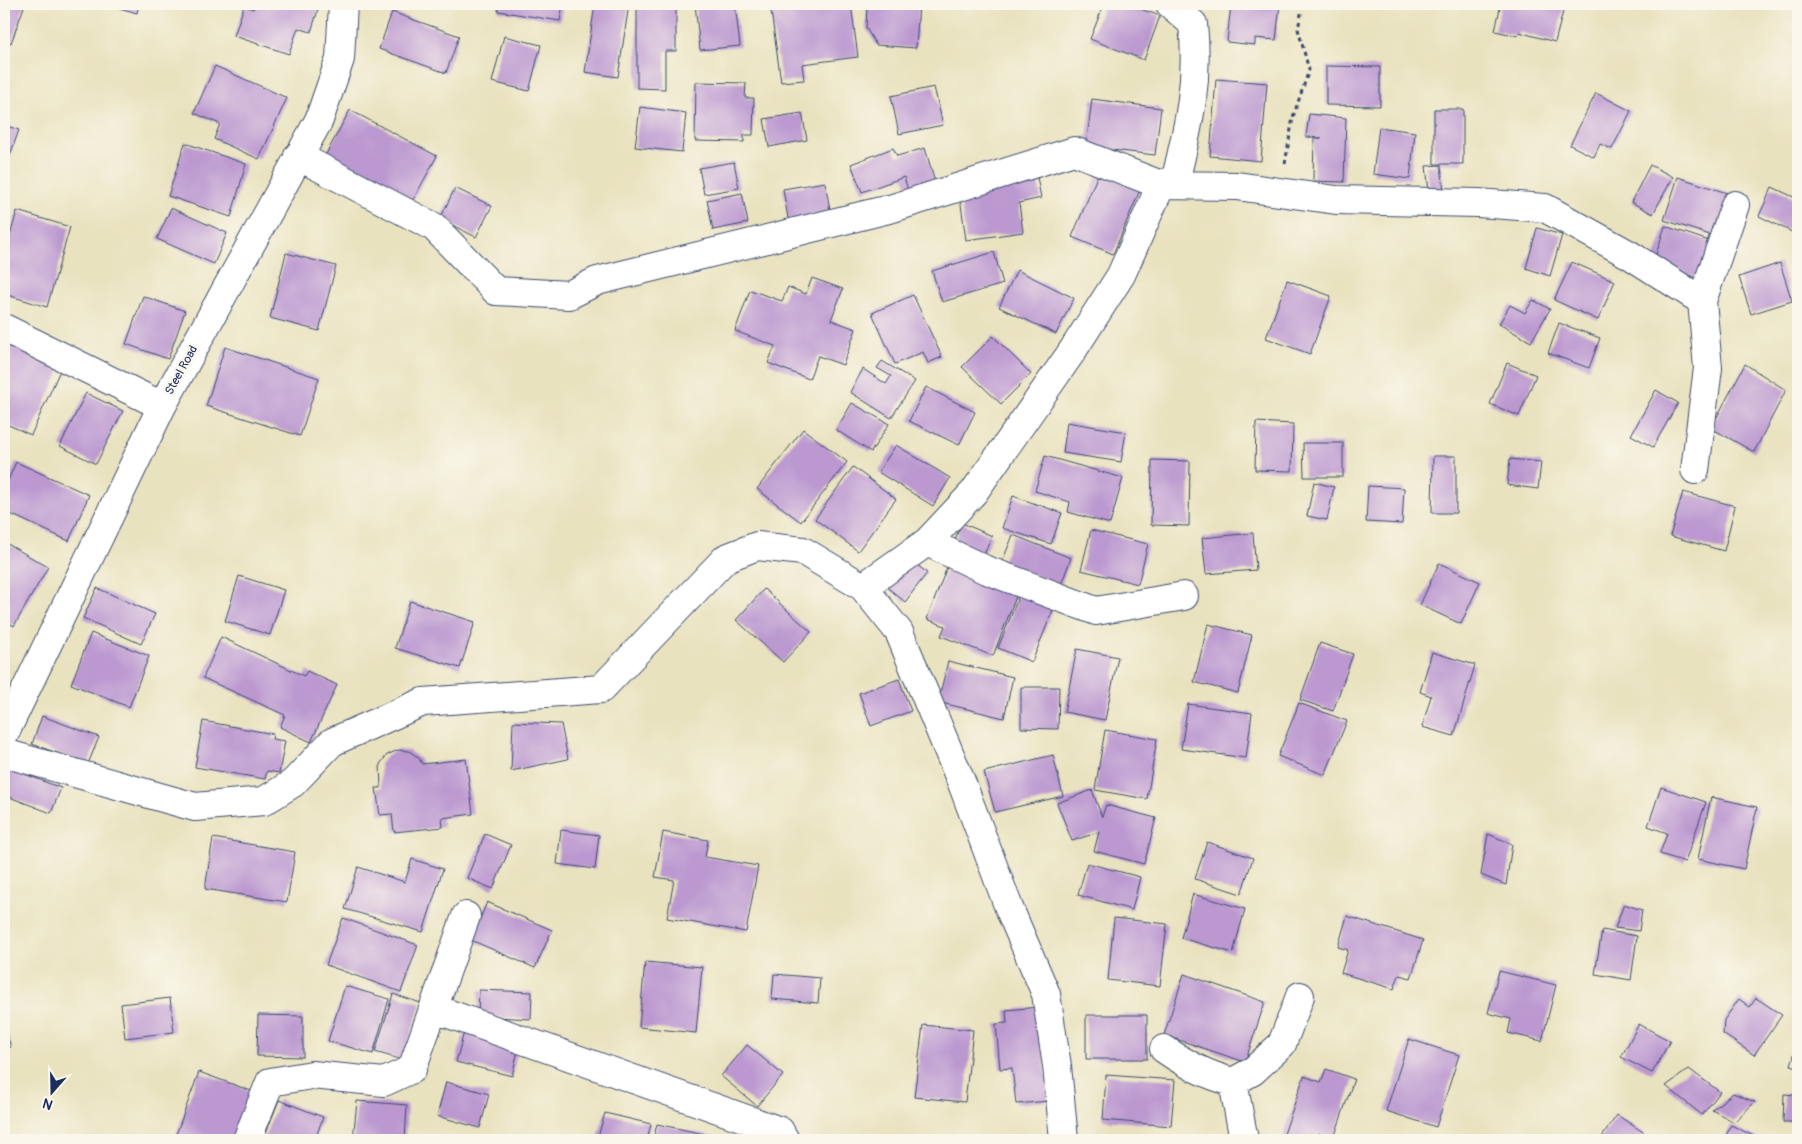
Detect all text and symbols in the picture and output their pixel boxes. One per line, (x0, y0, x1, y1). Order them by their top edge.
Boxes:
street label: Steel Road (162, 343, 201, 397)
north arrow (28, 1066, 78, 1116)
text: N (40, 1094, 55, 1113)

